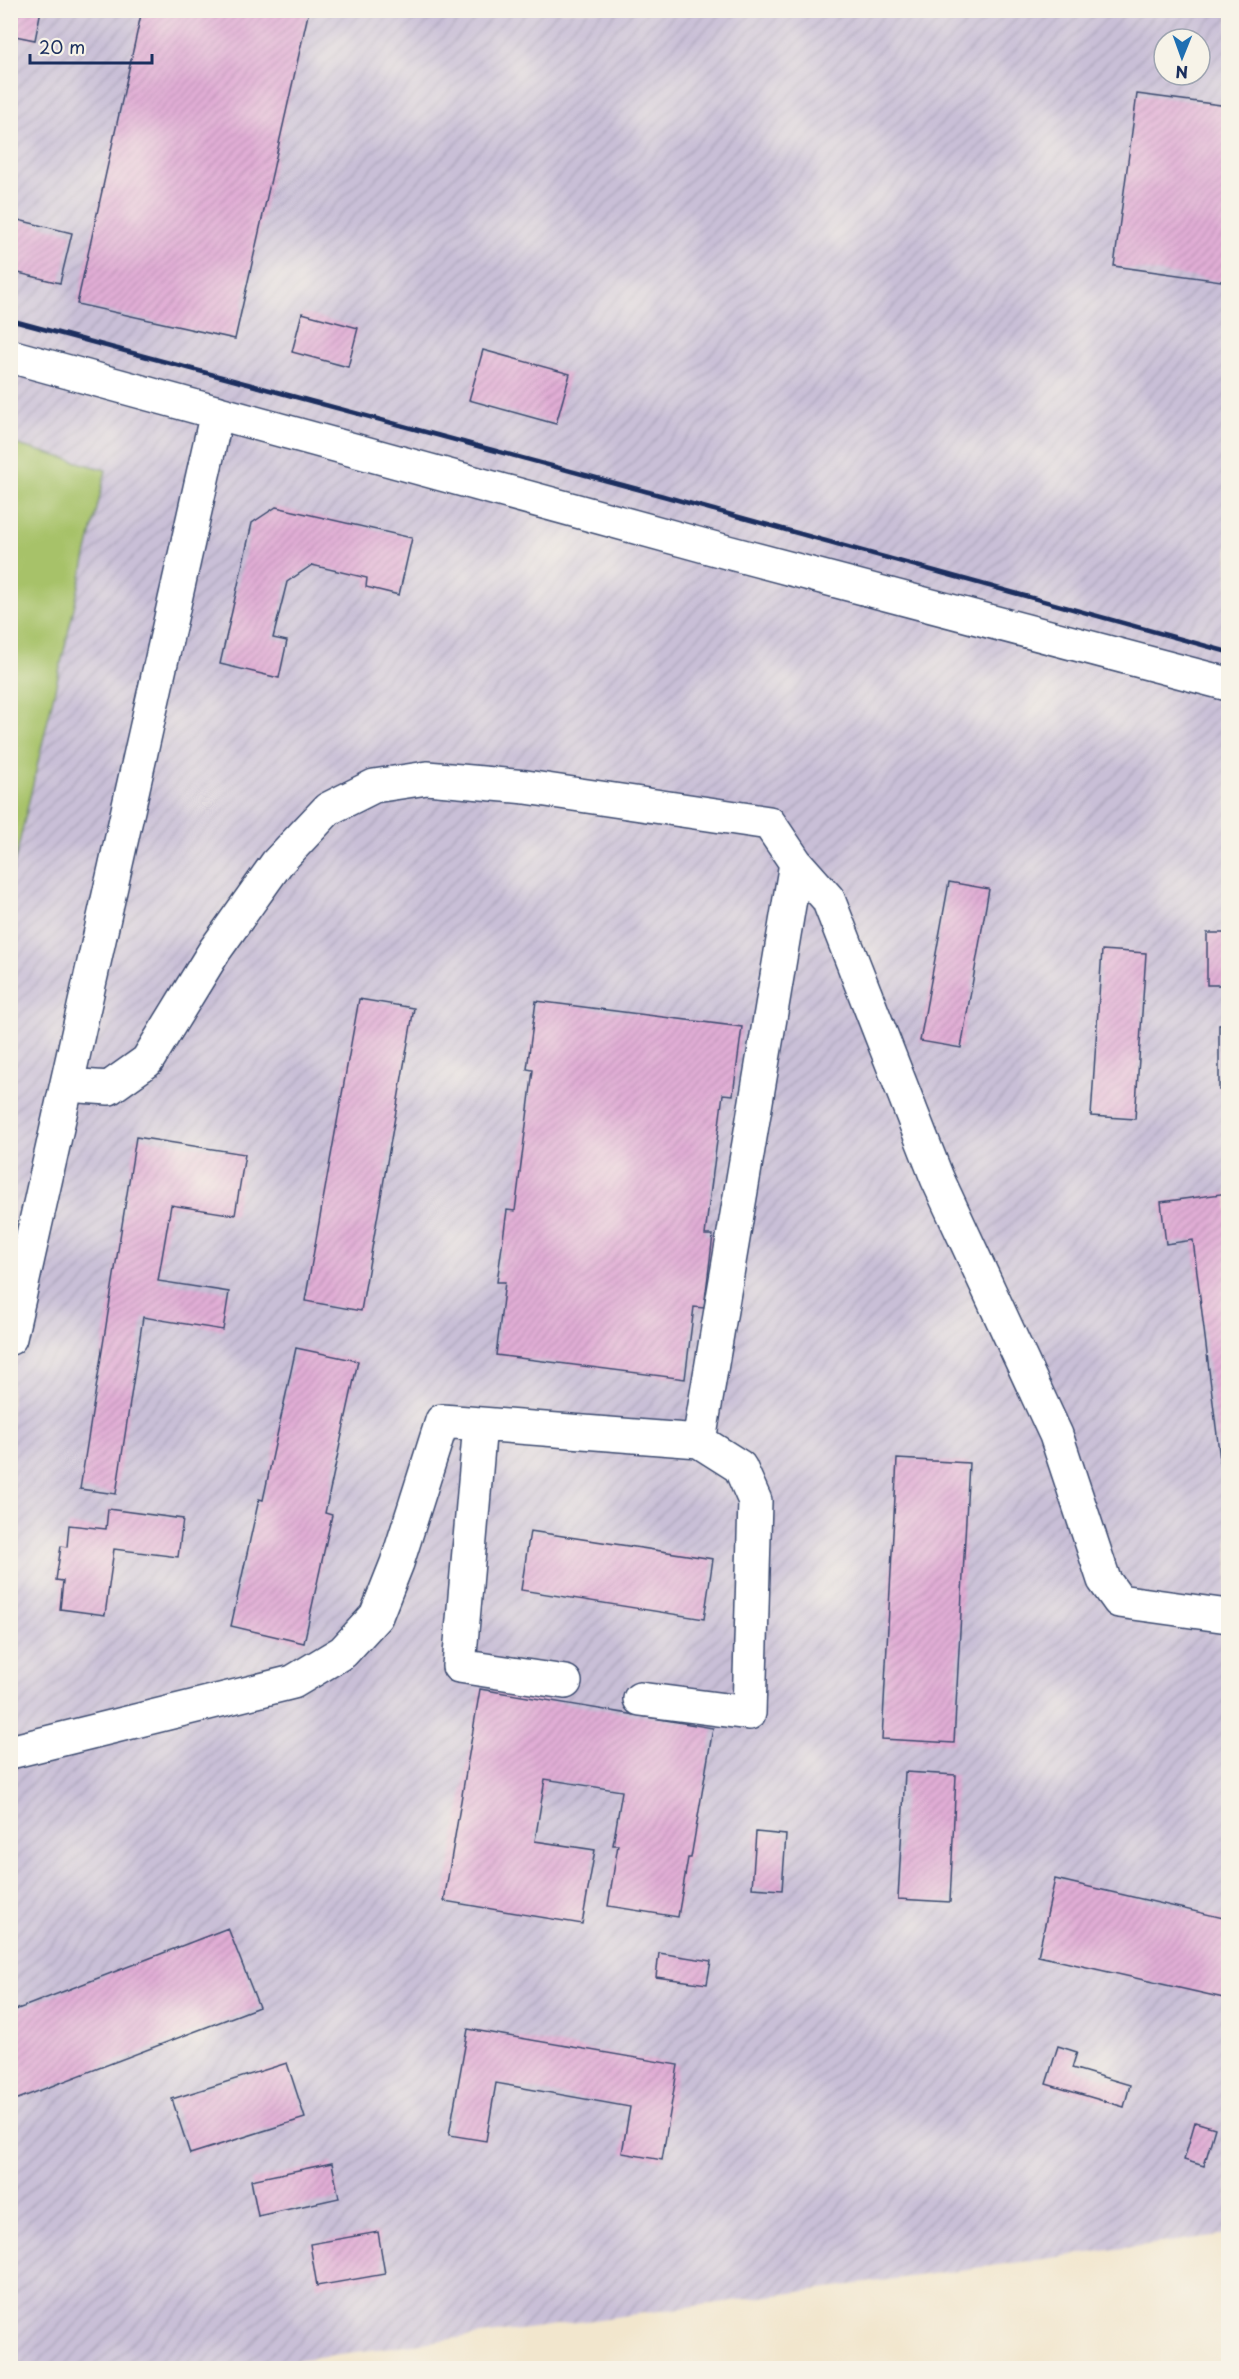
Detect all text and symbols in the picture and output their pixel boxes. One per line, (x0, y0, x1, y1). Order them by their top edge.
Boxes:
scale bar (30, 27, 152, 65)
north arrow (1152, 27, 1212, 87)
text: 20 m (39, 33, 85, 60)
text: N (1175, 61, 1188, 85)

